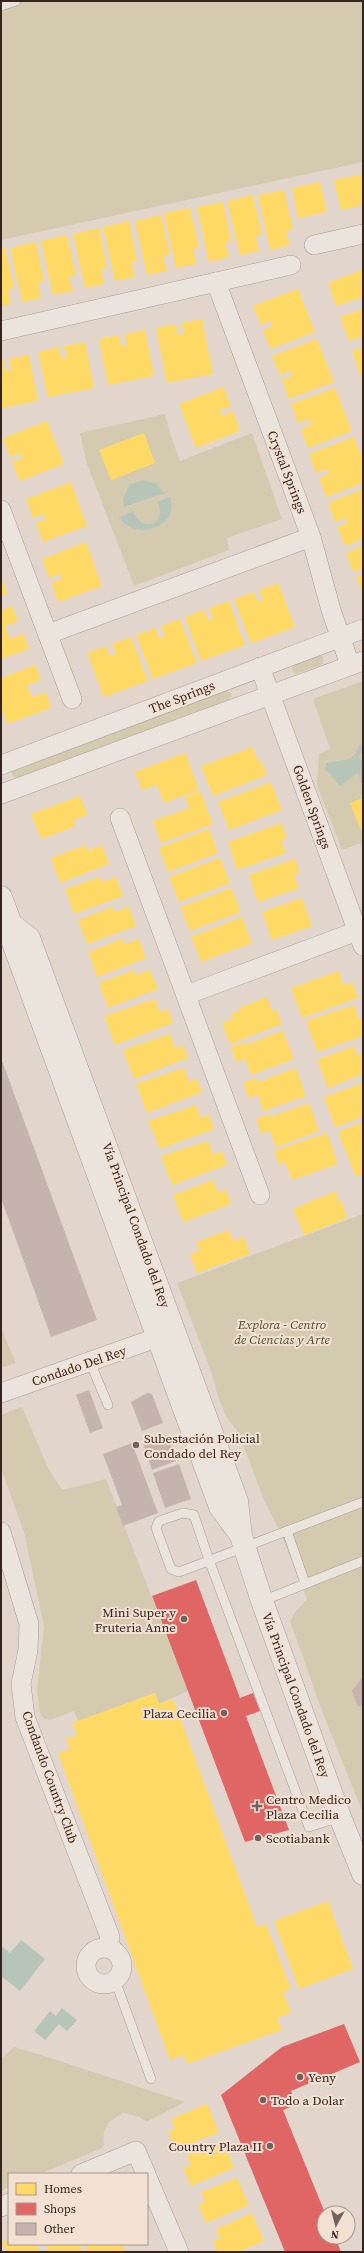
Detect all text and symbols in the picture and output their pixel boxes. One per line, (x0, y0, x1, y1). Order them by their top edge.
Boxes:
street label: Crystal Springs (263, 428, 311, 516)
street label: The Springs (147, 677, 218, 717)
street label: Golden Springs (289, 763, 335, 852)
street label: Vía Principal Condado del Rey (98, 1140, 174, 1310)
park label: Explora - Centro de Ciencias y Arte (234, 1316, 331, 1348)
street label: Condado Del Rey (30, 1342, 129, 1390)
place label: Subestación Policial Condado del Rey (144, 1430, 260, 1462)
marker: Subestación Policial Condado del Rey (131, 1440, 141, 1450)
place label: Mini Super y Fruteria Anne (95, 1604, 176, 1636)
street label: Vía Principal Condado del Rey (258, 1610, 334, 1780)
marker: Mini Super y Fruteria Anne (179, 1614, 189, 1624)
place label: Plaza Cecilia (143, 1705, 216, 1722)
street label: Condando Country Club (18, 1708, 82, 1846)
marker: Plaza Cecilia (219, 1708, 229, 1718)
place label: Centro Medico Plaza Cecilia (266, 1791, 351, 1823)
marker: Centro Medico Plaza Cecilia (251, 1800, 263, 1812)
place label: Scotiabank (266, 1830, 331, 1847)
marker: Scotiabank (253, 1833, 263, 1843)
place label: Yeny (308, 2069, 336, 2086)
marker: Yeny (295, 2072, 305, 2082)
place label: Todo a Dolar (271, 2092, 345, 2109)
marker: Todo a Dolar (258, 2095, 268, 2105)
place label: Country Plaza II (169, 2138, 262, 2155)
marker: Country Plaza II (265, 2141, 275, 2151)
legend (8, 2173, 148, 2245)
text: Homes (44, 2181, 82, 2197)
text: Shops (44, 2201, 76, 2217)
north arrow (316, 2205, 356, 2245)
text: Other (44, 2221, 75, 2237)
text: N (330, 2226, 340, 2242)

